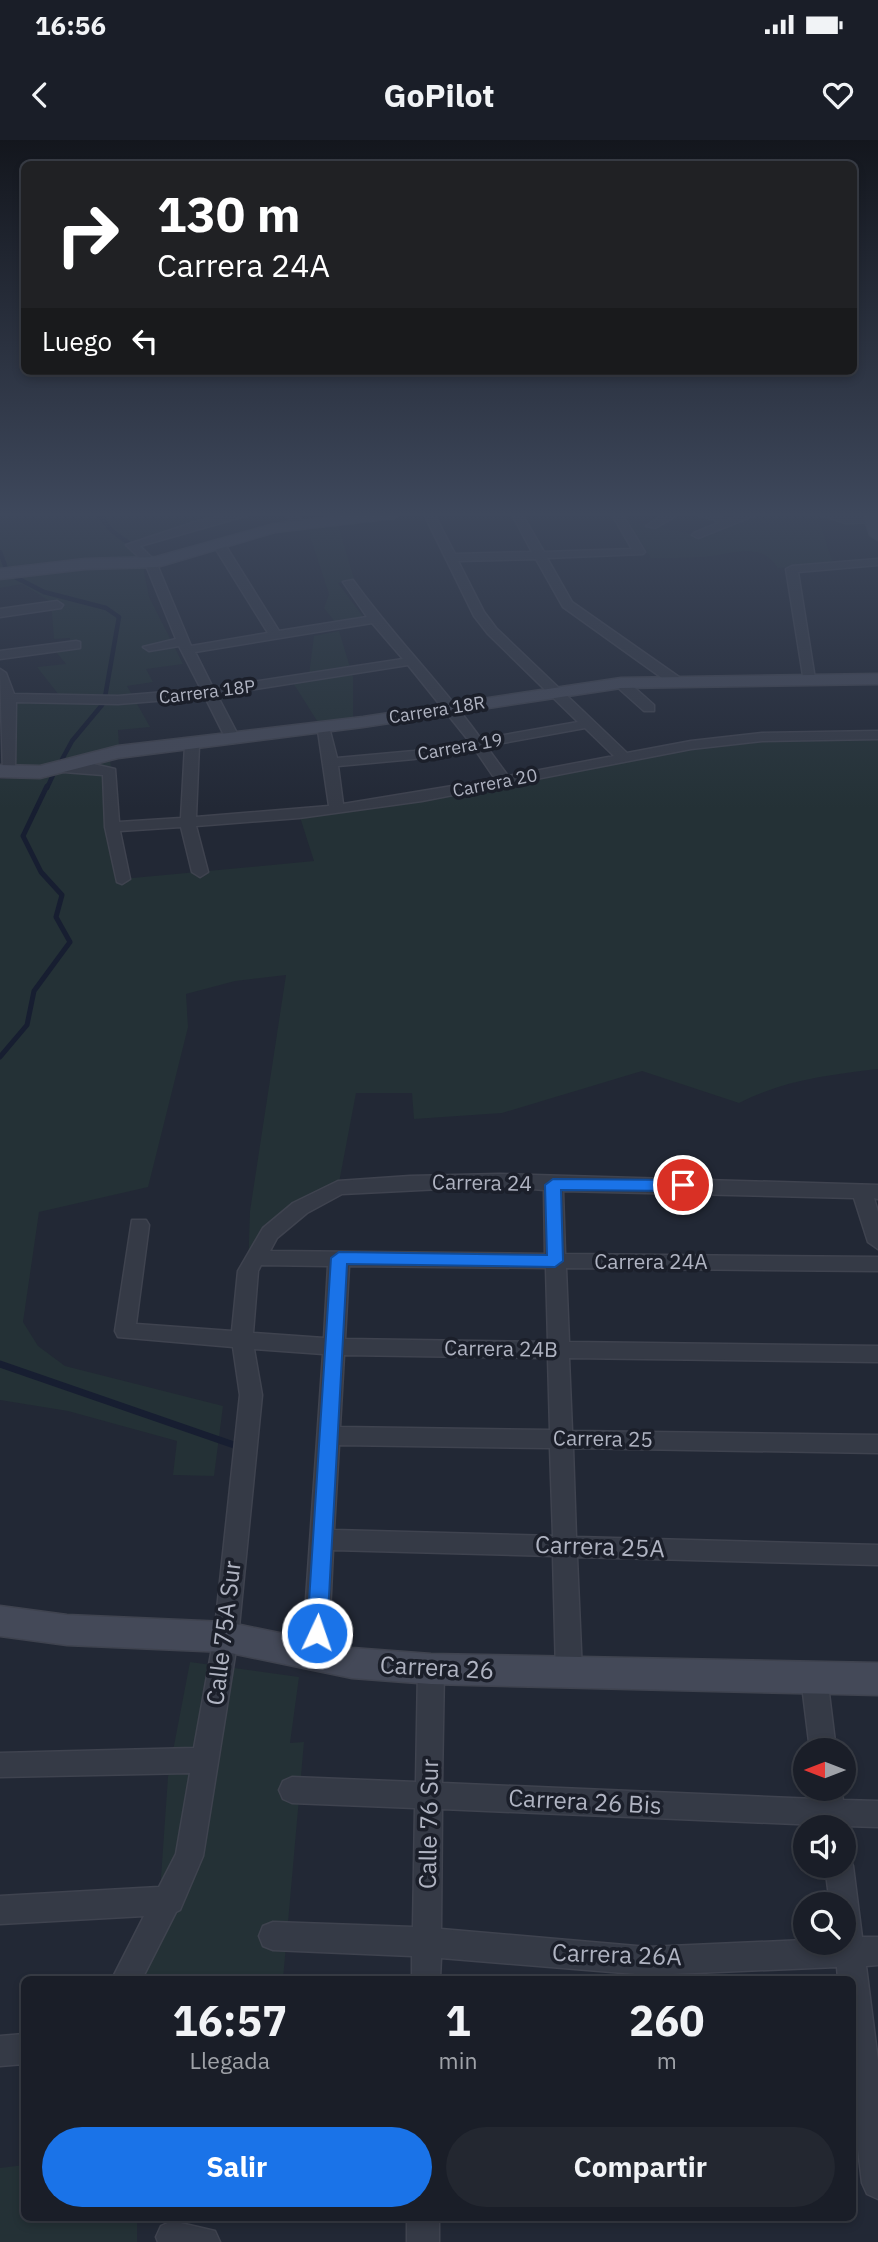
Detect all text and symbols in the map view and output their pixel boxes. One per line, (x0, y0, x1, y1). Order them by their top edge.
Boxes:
text: 16:56 (35, 8, 106, 42)
text: GoPilot (383, 74, 495, 116)
icon: back (21, 76, 59, 114)
icon: heart (819, 76, 857, 114)
text: 130 m (157, 182, 301, 245)
icon: right (42, 189, 133, 280)
text: Carrera 24A (157, 244, 330, 286)
icon: left (126, 322, 164, 360)
text: Luego (42, 324, 112, 358)
street label: Carrera 18P (158, 674, 256, 709)
street label: Carrera 18R (387, 691, 487, 728)
street label: Carrera 19 (416, 728, 504, 765)
street label: Carrera 20 (451, 763, 539, 802)
pin (653, 1155, 713, 1215)
icon: arrive (664, 1166, 702, 1204)
street label: Carrera 24 (432, 1167, 532, 1197)
street label: Carrera 24A (594, 1247, 708, 1275)
street label: Carrera 24B (444, 1333, 558, 1363)
street label: Carrera 25 (553, 1423, 653, 1453)
street label: Carrera 25A (535, 1528, 665, 1564)
street label: Calle 75A Sur (198, 1558, 248, 1707)
position arrow (280, 1596, 354, 1670)
street label: Carrera 26 (379, 1648, 495, 1686)
north arrow (793, 1738, 856, 1801)
map controls (793, 1738, 856, 1955)
street label: Calle 76 Sur (411, 1758, 445, 1889)
street label: Carrera 26 Bis (508, 1781, 662, 1821)
button: sound (793, 1815, 856, 1878)
button: search (793, 1892, 856, 1955)
street label: Carrera 26A (552, 1936, 682, 1972)
text: 16:57 (172, 1993, 287, 2048)
text: 1 (445, 1993, 471, 2048)
text: 260 (629, 1993, 705, 2048)
text: Llegada (190, 2045, 270, 2075)
text: min (439, 2045, 477, 2075)
text: m (657, 2045, 677, 2075)
button: Salir (42, 2127, 432, 2207)
button: Compartir (446, 2127, 835, 2207)

